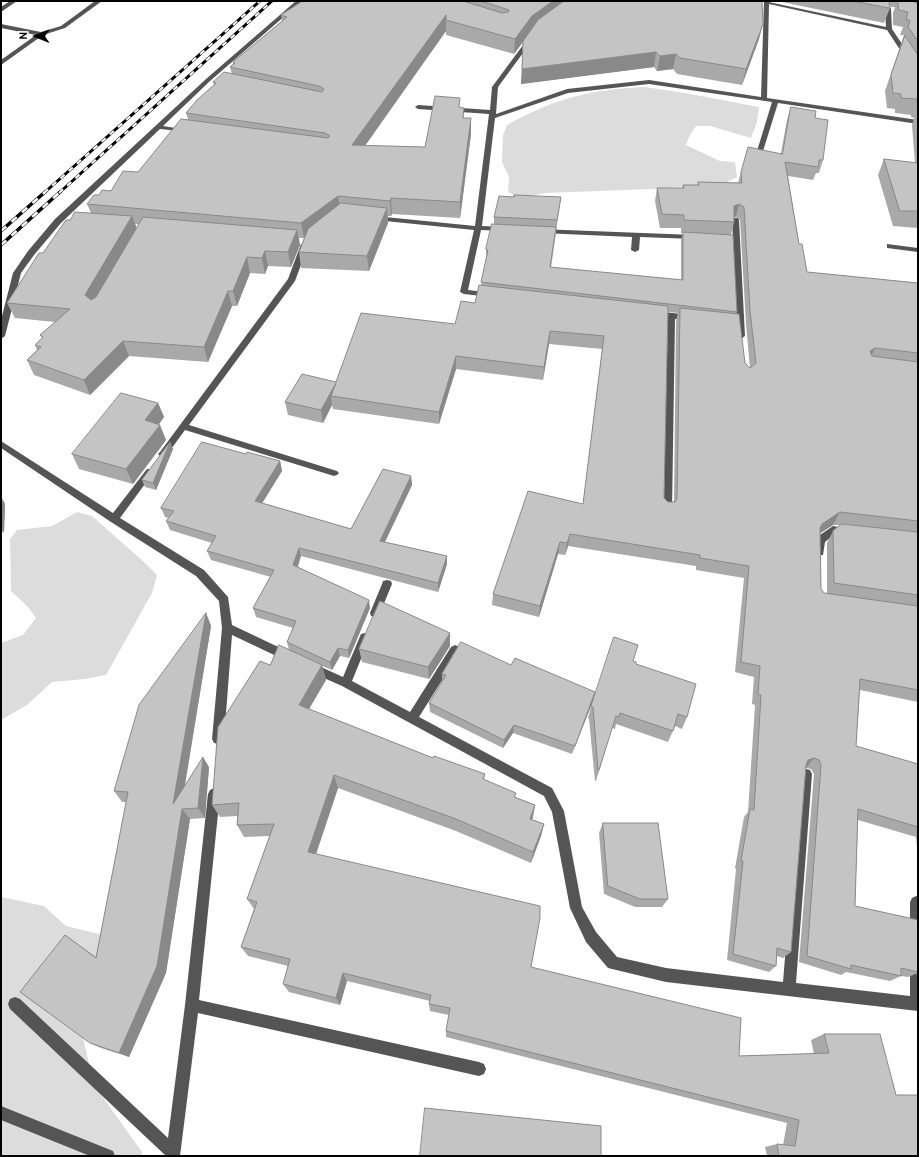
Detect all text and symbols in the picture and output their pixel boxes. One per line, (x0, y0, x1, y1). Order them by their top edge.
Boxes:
north arrow (16, 16, 56, 56)
text: N (17, 32, 31, 40)

